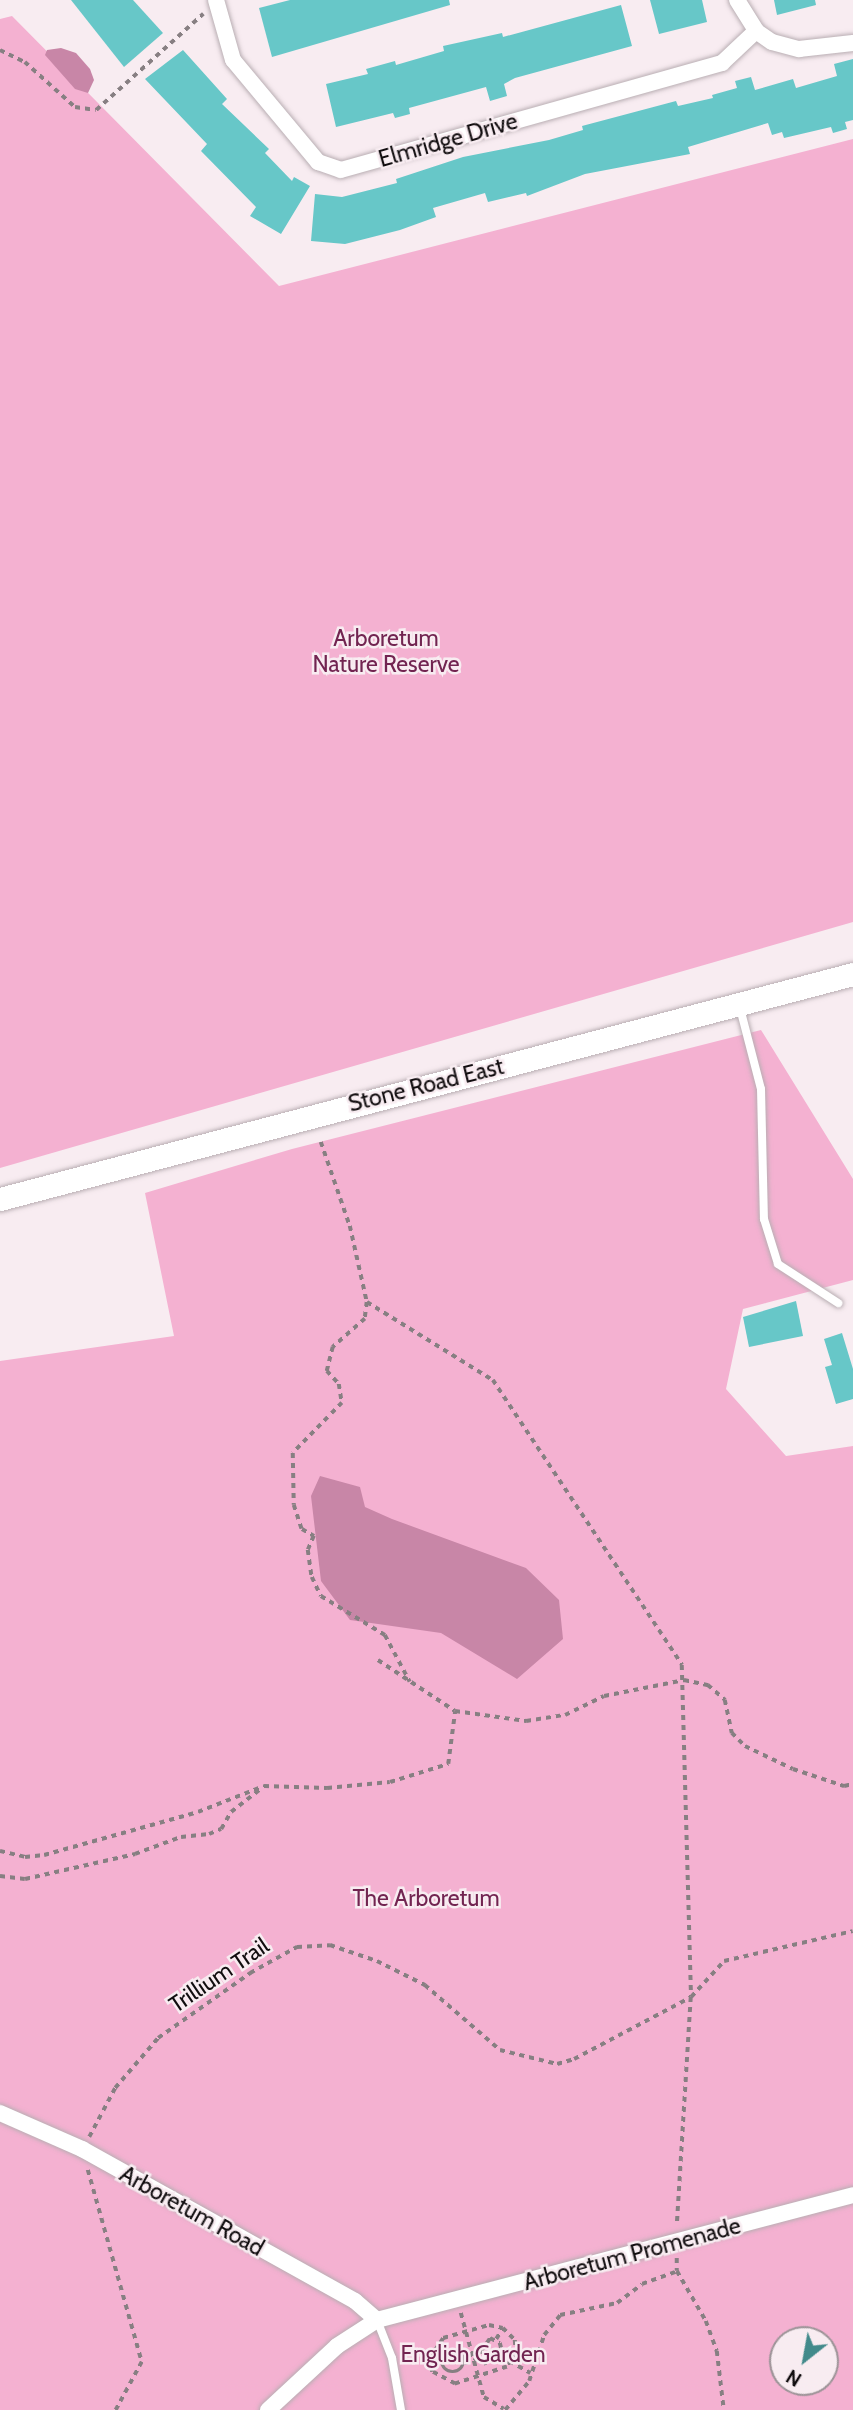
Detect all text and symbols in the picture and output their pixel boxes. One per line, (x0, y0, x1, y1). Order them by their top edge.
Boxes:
street label: Elmridge Drive (375, 107, 521, 173)
park label: Arboretum Nature Reserve (312, 624, 460, 678)
street label: Stone Road East (345, 1052, 507, 1118)
park label: The Arboretum (352, 1884, 500, 1912)
street label: Trillium Trail (164, 1932, 274, 2018)
street label: Arboretum Road (115, 2160, 269, 2262)
street label: Arboretum Promenade (520, 2212, 744, 2296)
north arrow (769, 2326, 839, 2396)
park label: English Garden (400, 2340, 546, 2368)
text: N (782, 2364, 806, 2391)

